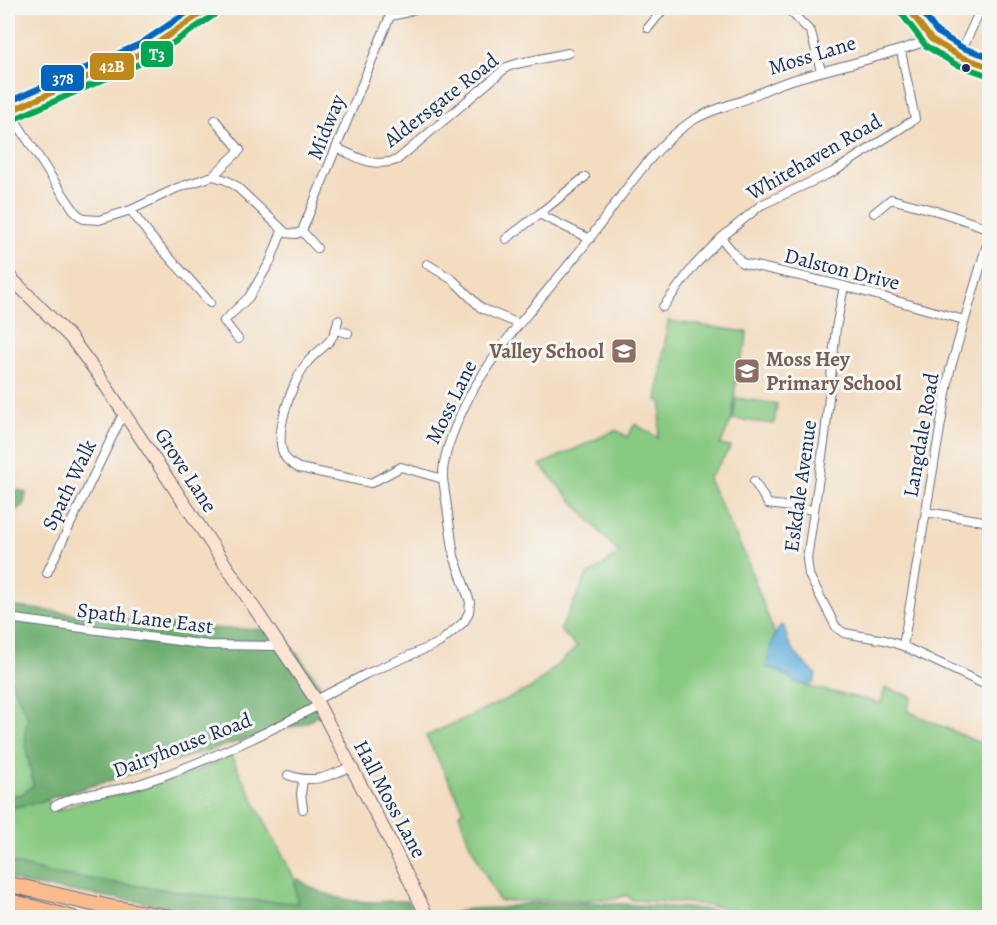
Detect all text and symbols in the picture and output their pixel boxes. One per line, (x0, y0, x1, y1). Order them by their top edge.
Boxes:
street label: Moss Lane (765, 28, 859, 82)
line badge: T3 (140, 40, 174, 68)
text: T3 (149, 44, 165, 66)
street label: Aldersgate Road (377, 46, 505, 154)
line badge: 42B (89, 52, 135, 81)
text: 42B (99, 56, 125, 78)
unlabelled marker (960, 62, 972, 74)
line badge: 378 (40, 64, 85, 92)
text: 378 (52, 68, 74, 90)
street label: Midway (300, 90, 352, 164)
street label: Whitehaven Road (741, 107, 887, 207)
street label: Dalston Drive (781, 241, 903, 297)
school or university icon: Valley School (609, 336, 639, 366)
place label: Valley School (489, 337, 604, 365)
place label: Moss Hey Primary School (766, 345, 902, 397)
street label: Moss Lane (419, 355, 483, 449)
school or university icon: Moss Hey Primary School (732, 356, 762, 386)
street label: Langdale Road (896, 370, 946, 499)
street label: Eskdale Avenue (777, 418, 823, 554)
street label: Grove Lane (148, 422, 224, 518)
street label: Spath Walk (35, 435, 103, 535)
street label: Spath Lane East (75, 596, 215, 640)
street label: Dairyhouse Road (108, 705, 256, 784)
street label: Hall Moss Lane (347, 735, 433, 863)

